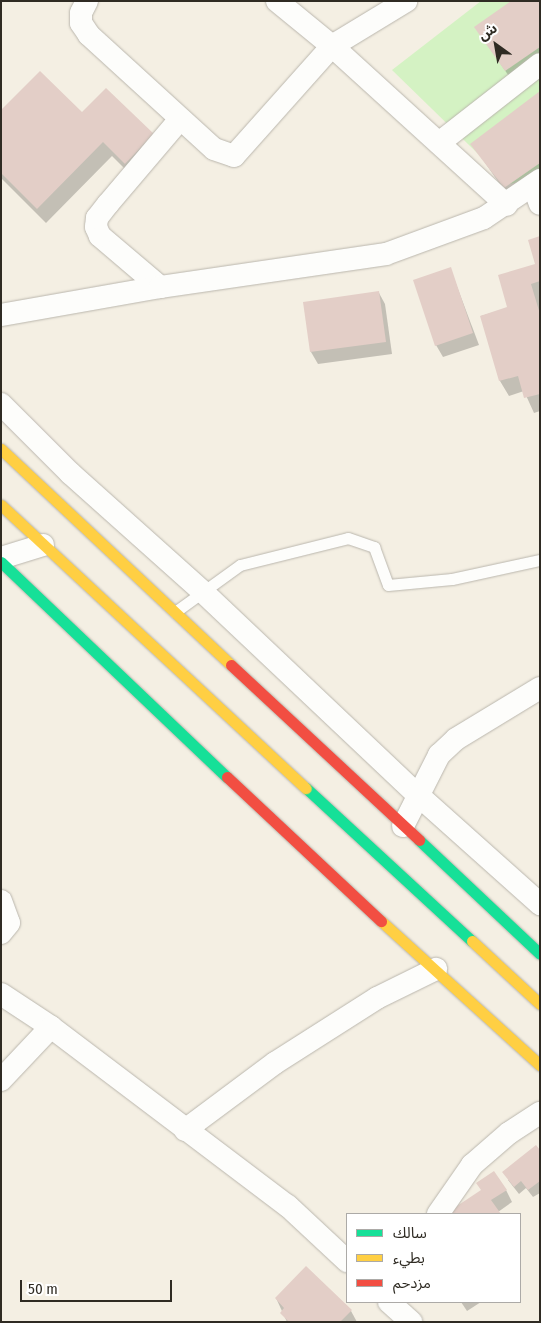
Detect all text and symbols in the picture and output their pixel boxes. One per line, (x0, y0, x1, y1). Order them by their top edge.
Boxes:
north arrow (471, 20, 521, 70)
text: ش (475, 20, 500, 44)
legend (346, 1213, 521, 1303)
text: سالك (393, 1224, 427, 1242)
text: بطيء (393, 1249, 425, 1267)
scale bar (22, 1270, 175, 1302)
text: مزدحم (393, 1274, 431, 1292)
text: 50 m (28, 1280, 58, 1298)

